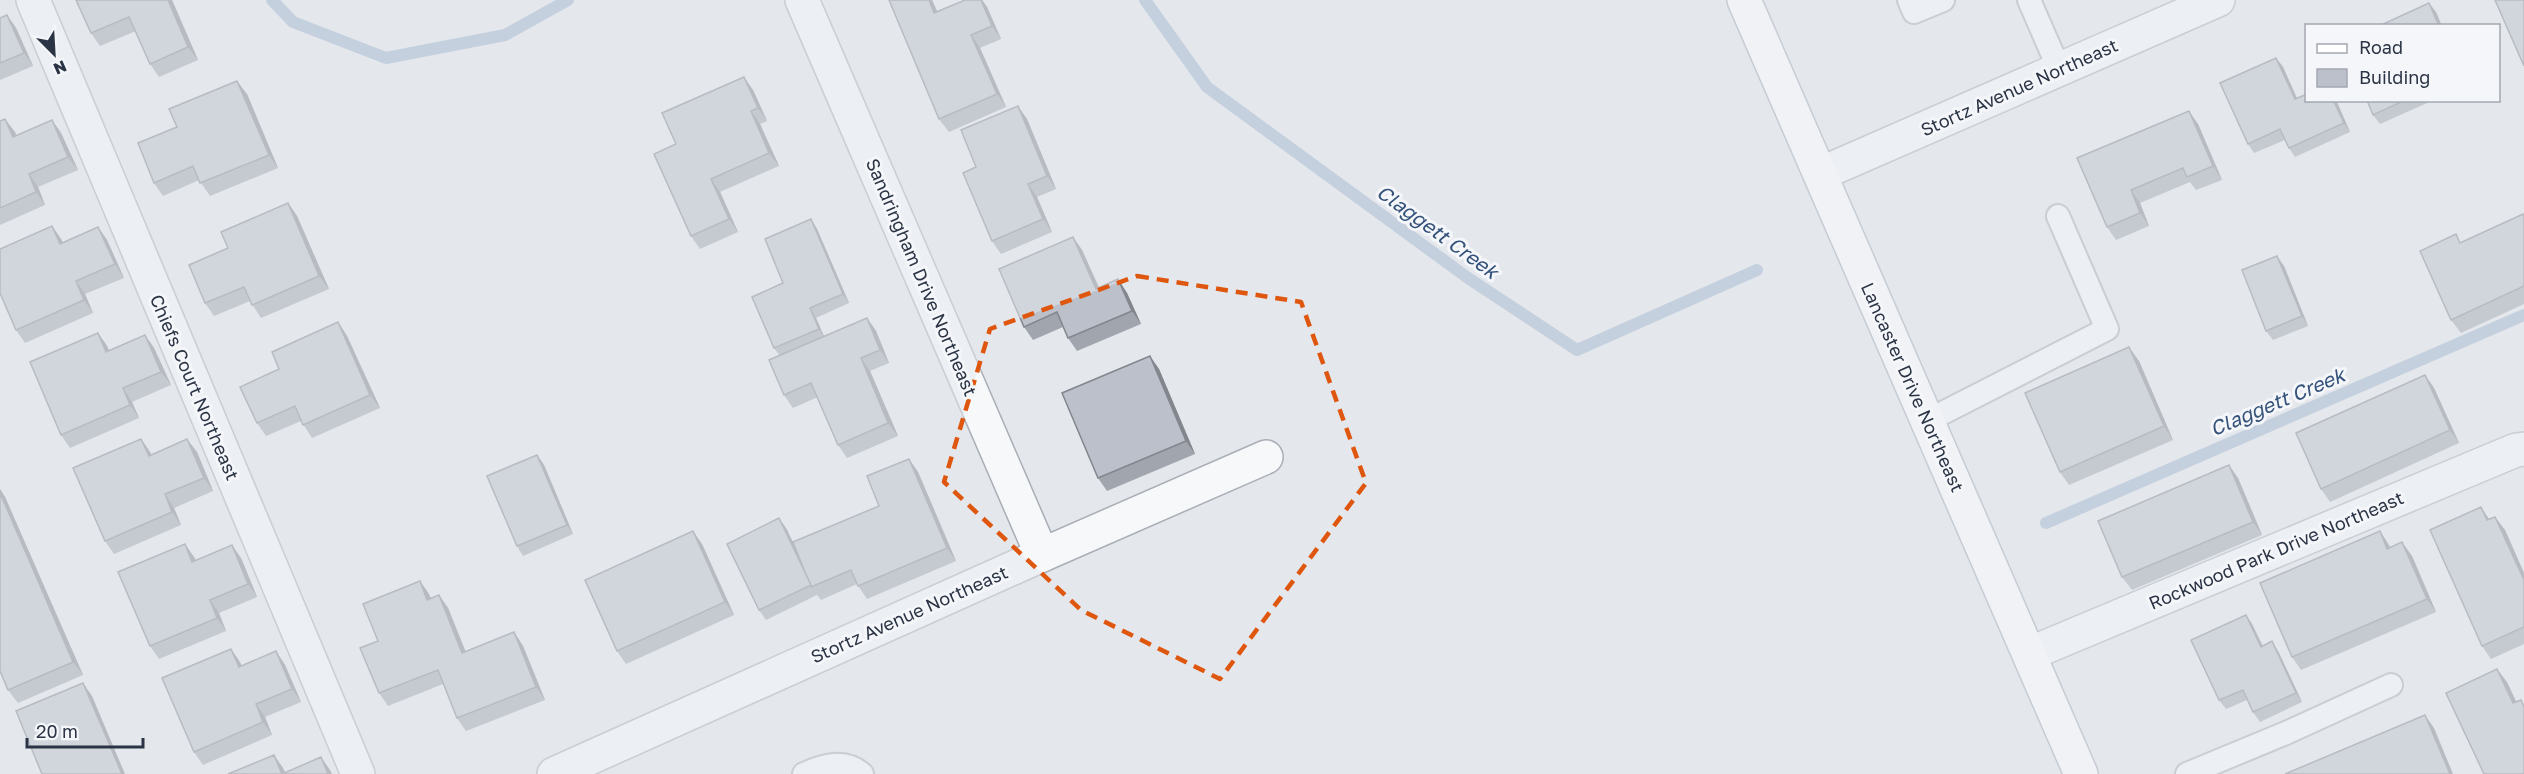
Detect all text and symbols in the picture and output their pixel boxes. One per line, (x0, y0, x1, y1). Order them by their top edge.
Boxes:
north arrow (24, 24, 84, 84)
legend (2305, 24, 2500, 102)
street label: Stortz Avenue Northeast (1917, 34, 2121, 140)
text: Road (2359, 36, 2403, 58)
text: N (50, 56, 70, 79)
text: Building (2359, 66, 2430, 88)
street label: Sandringham Drive Northeast (862, 155, 982, 399)
water label: Claggett Creek (1372, 179, 1505, 285)
street label: Lancaster Drive Northeast (1857, 279, 1969, 495)
street label: Chiefs Court Northeast (146, 291, 244, 483)
water label: Claggett Creek (2206, 361, 2351, 441)
street label: Rockwood Park Drive Northeast (2145, 486, 2407, 614)
street label: Stortz Avenue Northeast (807, 561, 1011, 667)
scale bar (27, 711, 142, 749)
text: 20 m (36, 720, 78, 742)

